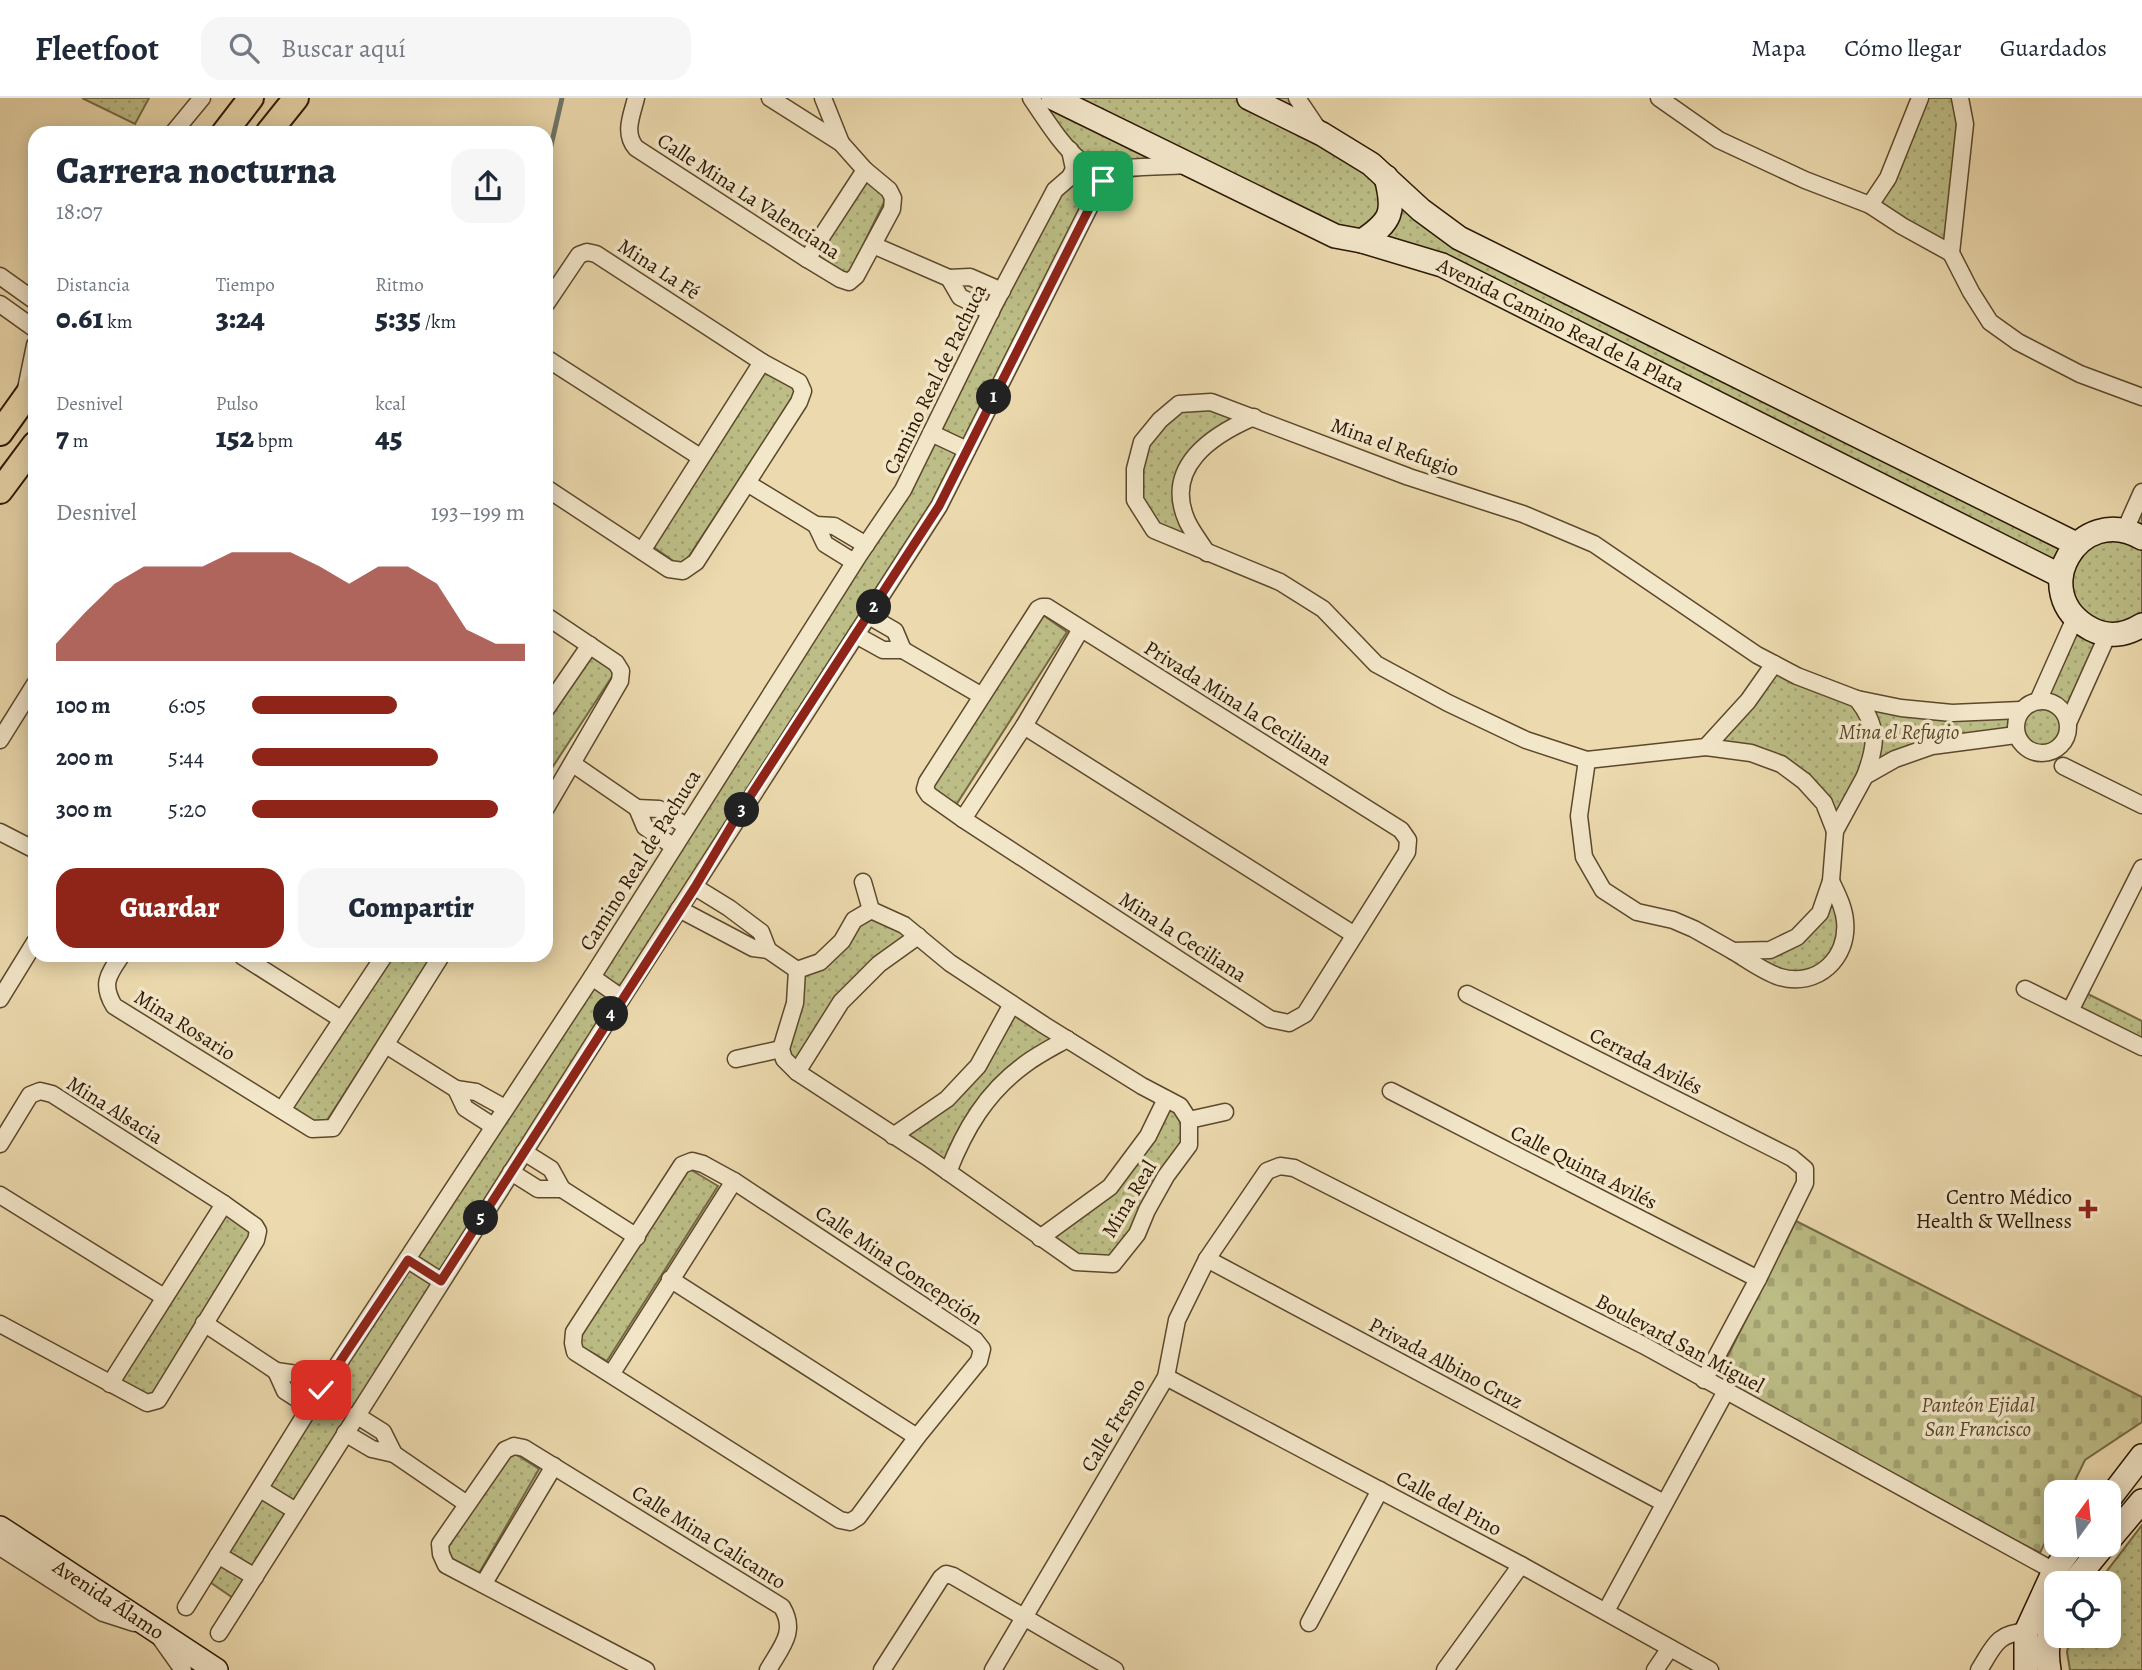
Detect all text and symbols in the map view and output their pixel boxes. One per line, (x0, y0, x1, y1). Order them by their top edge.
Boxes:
search box (201, 17, 691, 80)
text: Fleetfoot (35, 26, 159, 71)
icon: search (225, 29, 263, 67)
text: Buscar aquí (281, 31, 406, 66)
text: Mapa (1751, 32, 1806, 64)
text: Cómo llegar (1844, 32, 1962, 64)
text: Guardados (2000, 32, 2107, 64)
street label: Calle Mina La Valenciana (652, 126, 846, 266)
text: Carrera nocturna (56, 144, 337, 196)
button: share (451, 149, 525, 223)
pin (1073, 151, 1133, 211)
icon: arrive (1084, 162, 1122, 200)
text: 18:07 (56, 196, 102, 227)
street label: Mina La Fé (612, 232, 706, 306)
street label: Avenida Camino Real de la Plata (1432, 250, 1690, 399)
text: Distancia (56, 272, 130, 298)
text: Tiempo (216, 272, 275, 298)
text: Ritmo (375, 272, 424, 298)
street label: Camino Real de Pachuca (877, 279, 993, 479)
text: 0.61 (56, 298, 103, 338)
text: 3:24 (216, 298, 265, 338)
text: 5:35 (375, 298, 421, 338)
text: km (103, 309, 132, 335)
text: /km (421, 309, 456, 335)
pin: 1 (976, 380, 1012, 414)
text: 1 (990, 383, 997, 409)
text: Desnivel (56, 391, 123, 417)
text: Pulso (216, 391, 258, 417)
text: kcal (375, 391, 406, 417)
street label: Mina el Refugio (1327, 411, 1463, 483)
text: 7 (56, 417, 69, 457)
text: 152 (216, 417, 254, 457)
text: 45 (375, 417, 402, 457)
text: m (69, 428, 88, 454)
text: bpm (254, 428, 293, 454)
text: Desnivel (56, 497, 137, 528)
text: 193–199 m (431, 497, 525, 528)
pin: 2 (856, 589, 892, 624)
text: 2 (869, 593, 878, 619)
street label: Privada Mina la Ceciliana (1139, 634, 1337, 772)
text: 100 m (56, 690, 111, 721)
text: 6:05 (168, 690, 206, 721)
park label: Mina el Refugio (1839, 718, 1959, 746)
text: 200 m (56, 742, 114, 773)
text: 5:44 (168, 742, 204, 773)
street label: Camino Real de Pachuca (573, 764, 707, 956)
pin: 3 (724, 792, 760, 828)
text: 300 m (56, 794, 112, 825)
text: 5:20 (168, 794, 207, 825)
text: 3 (737, 796, 746, 822)
button: Guardar (56, 868, 284, 948)
button: Compartir (298, 868, 525, 948)
street label: Mina la Ceciliana (1114, 885, 1252, 989)
street label: Mina Rosario (129, 983, 241, 1067)
pin: 4 (594, 996, 628, 1032)
text: 4 (606, 1000, 615, 1026)
street label: Cerrada Avilés (1585, 1021, 1707, 1101)
street label: Mina Alsacia (61, 1069, 169, 1151)
street label: Calle Quinta Avilés (1506, 1118, 1662, 1216)
street label: Mina Real (1095, 1155, 1163, 1243)
place label: Centro Médico Health & Wellness (1916, 1183, 2072, 1235)
street label: Calle Mina Concepción (810, 1199, 988, 1331)
marker: Centro Médico Health & Wellness (2078, 1199, 2098, 1219)
pin: 5 (463, 1200, 498, 1236)
text: 5 (476, 1204, 485, 1230)
street label: Boulevard San Miguel (1591, 1287, 1769, 1399)
street label: Privada Albino Cruz (1364, 1311, 1528, 1415)
pin (291, 1360, 351, 1420)
icon: check (302, 1371, 340, 1409)
street label: Calle Fresno (1074, 1373, 1152, 1477)
park label: Panteón Ejidal San Francisco (1921, 1391, 2035, 1443)
street label: Calle del Pino (1391, 1463, 1507, 1543)
street label: Calle Mina Calicanto (627, 1478, 791, 1596)
north arrow (2044, 1480, 2121, 1558)
map controls (2044, 1480, 2121, 1648)
street label: Avenida Álamo (47, 1552, 170, 1646)
button: locate (2044, 1571, 2121, 1648)

